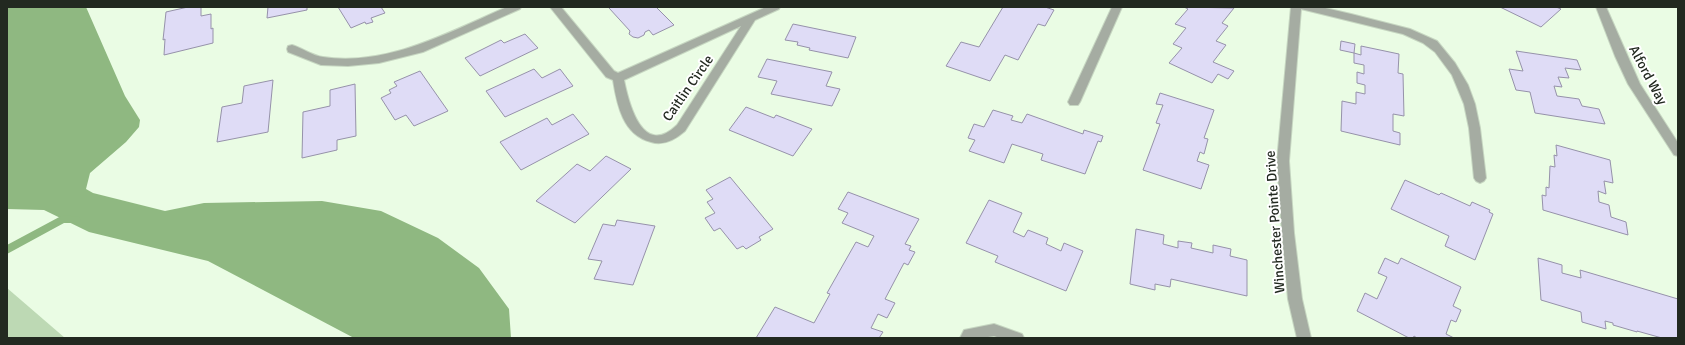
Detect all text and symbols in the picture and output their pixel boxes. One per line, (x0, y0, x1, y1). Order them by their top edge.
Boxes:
street label: Alford Way (1625, 42, 1671, 108)
street label: Caitlin Circle (659, 51, 717, 125)
street label: Winchester Pointe Drive (1262, 150, 1288, 294)

